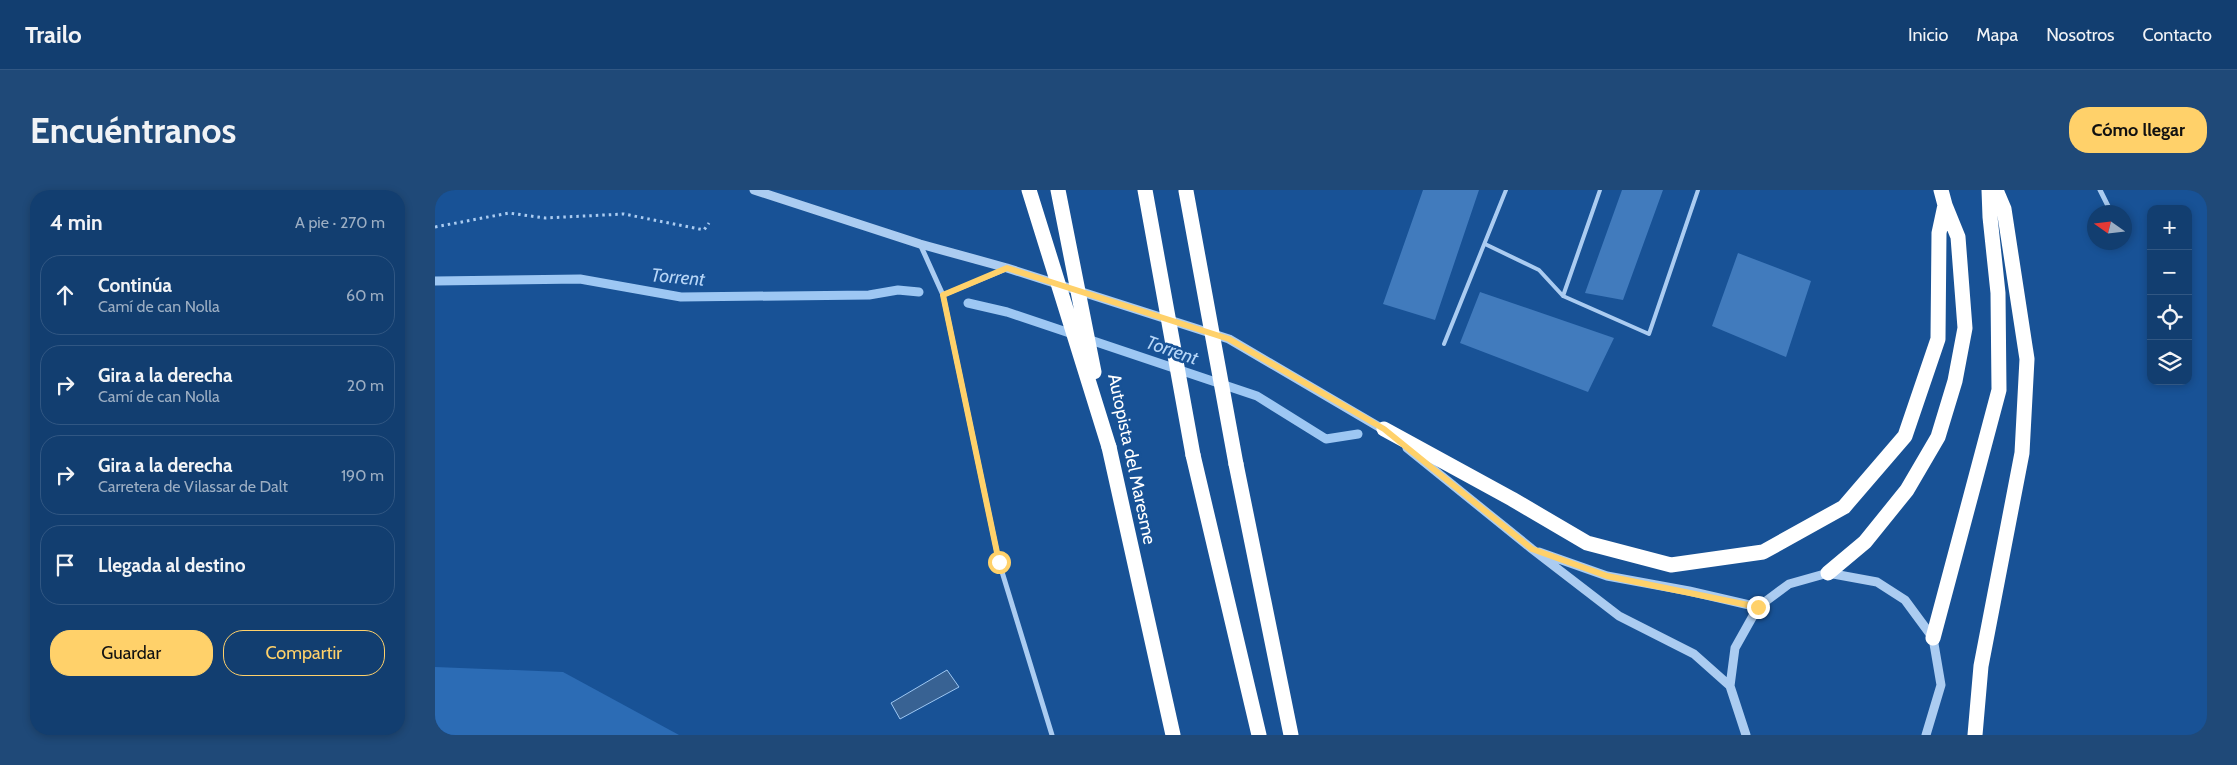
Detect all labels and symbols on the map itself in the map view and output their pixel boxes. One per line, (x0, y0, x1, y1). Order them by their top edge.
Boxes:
north arrow (2087, 205, 2132, 250)
water label: Torrent (650, 263, 707, 291)
water label: Torrent (1143, 330, 1202, 370)
street label: Autopista del Maresme (1103, 372, 1161, 546)
route start (988, 551, 1011, 574)
route end (1747, 596, 1770, 619)

